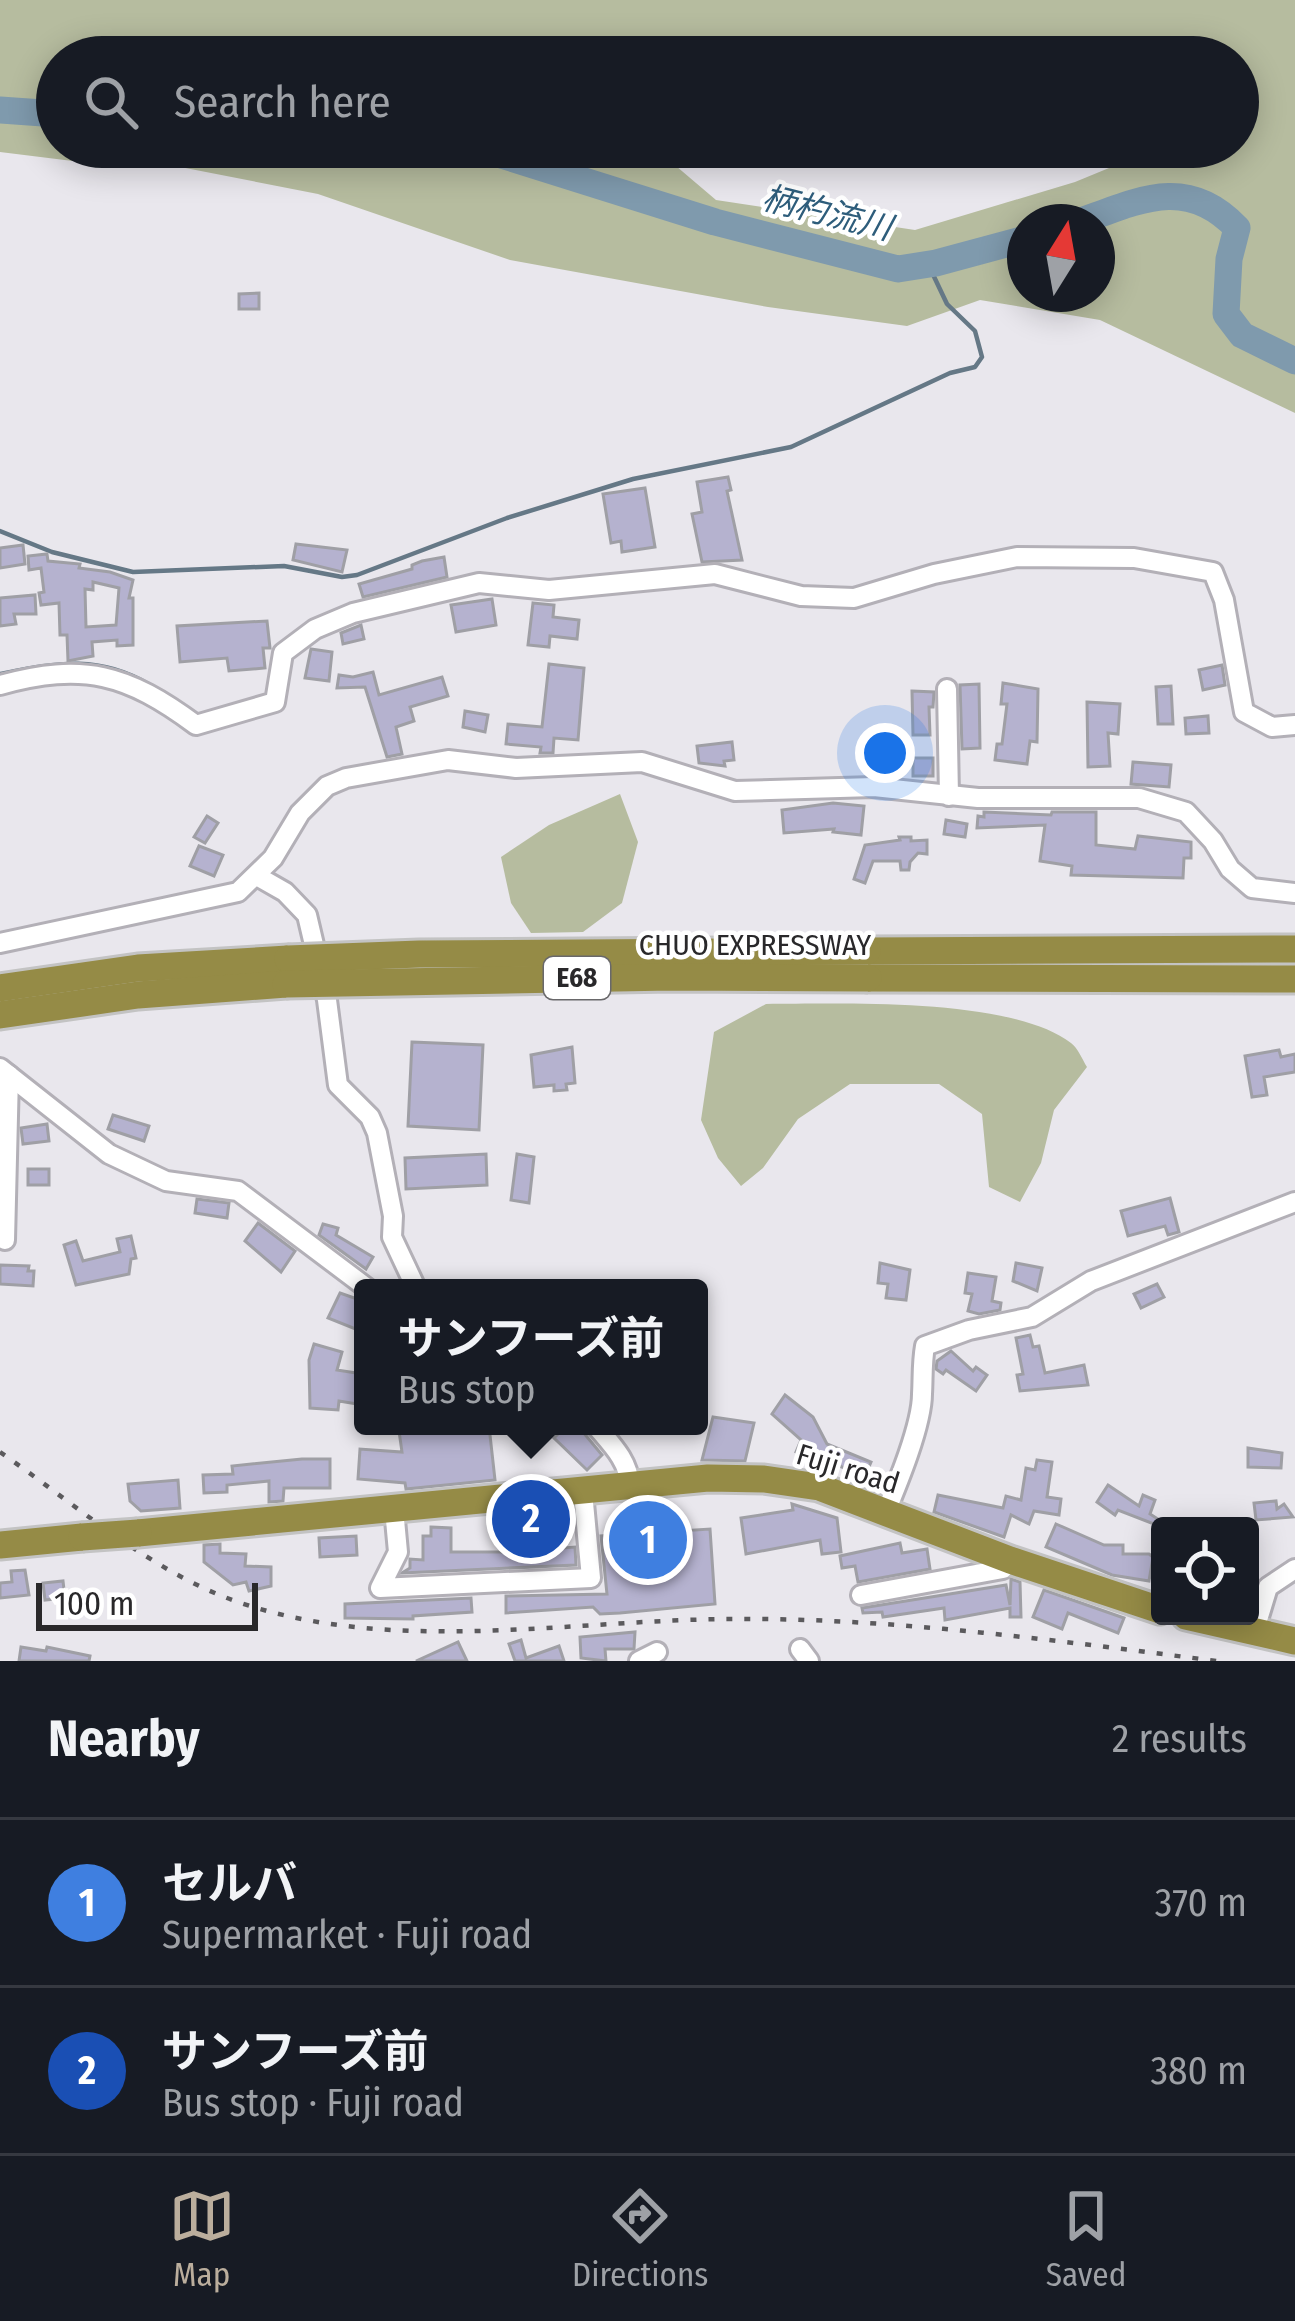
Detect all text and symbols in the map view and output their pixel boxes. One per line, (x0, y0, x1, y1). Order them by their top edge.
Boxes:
search box (36, 36, 1259, 168)
icon: search (78, 69, 144, 135)
text: Search here (174, 75, 391, 129)
water label: 柄杓流川 (758, 178, 899, 249)
north arrow (1007, 204, 1115, 312)
your location (855, 723, 915, 783)
street label: CHUO EXPRESSWAY (639, 927, 871, 963)
road number: E68 (544, 957, 610, 999)
popup (354, 1279, 708, 1435)
text: サンフーズ前 (398, 1312, 664, 1366)
text: Bus stop (398, 1367, 535, 1413)
street label: Fuji road (792, 1436, 904, 1502)
pin: 2 (492, 1474, 570, 1564)
pin: 1 (609, 1495, 687, 1585)
map controls (1151, 1517, 1259, 1625)
button: locate (1151, 1517, 1259, 1625)
scale bar (36, 1577, 258, 1630)
text: 100 m (54, 1584, 134, 1624)
text: Nearby (48, 1708, 200, 1770)
text: 2 results (1112, 1716, 1247, 1762)
text: セルバ (162, 1857, 297, 1911)
text: 1 (79, 1880, 95, 1926)
text: 370 m (1155, 1880, 1247, 1926)
text: Supermarket · Fuji road (162, 1912, 532, 1958)
text: サンフーズ前 (162, 2025, 428, 2079)
text: 2 (78, 2048, 96, 2094)
text: 380 m (1150, 2048, 1247, 2094)
text: Bus stop · Fuji road (162, 2080, 464, 2126)
tab: Map (169, 2183, 235, 2295)
tab: Directions (572, 2183, 708, 2295)
tab: Saved (1046, 2183, 1126, 2295)

